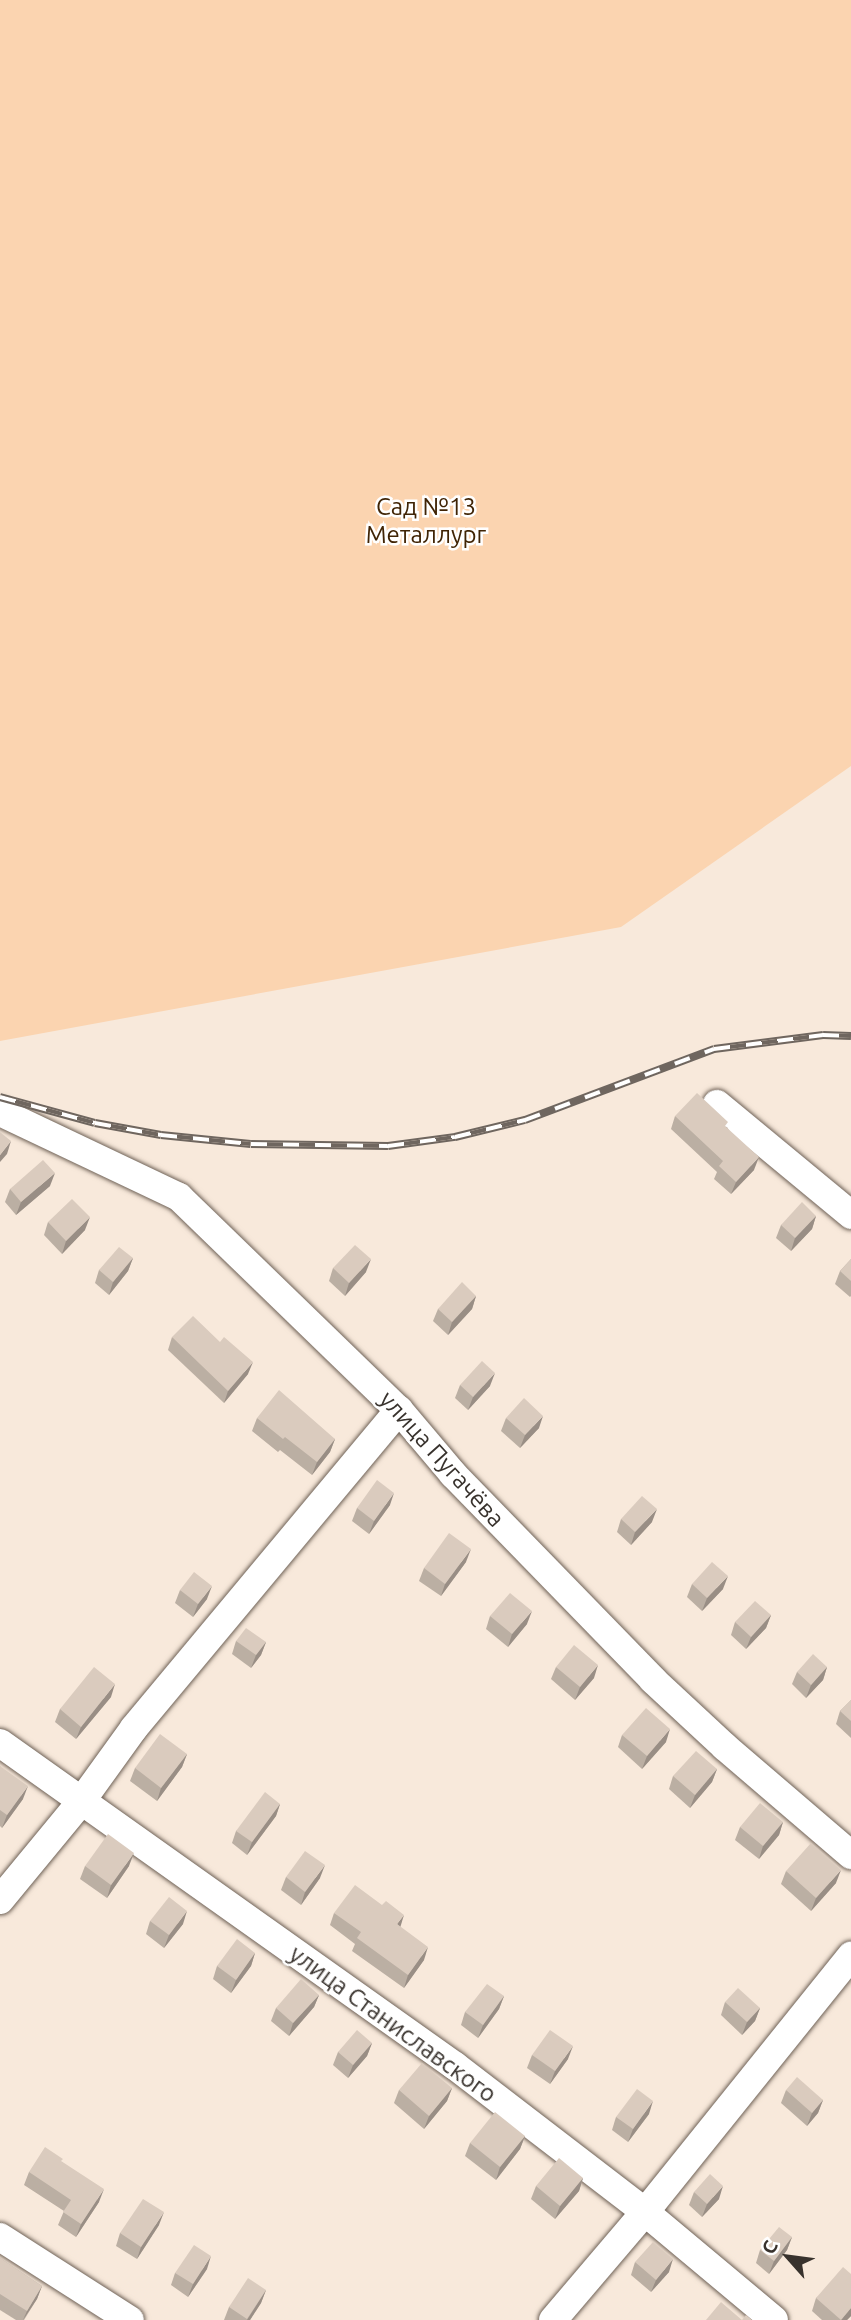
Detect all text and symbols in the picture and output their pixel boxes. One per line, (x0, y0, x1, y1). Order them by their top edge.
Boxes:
park label: Сад №13 Металлург (366, 493, 486, 549)
street label: улица Пугачёва (374, 1385, 510, 1533)
street label: улица Станиславского (284, 1939, 502, 2109)
north arrow (753, 2222, 823, 2292)
text: С (757, 2237, 782, 2258)

